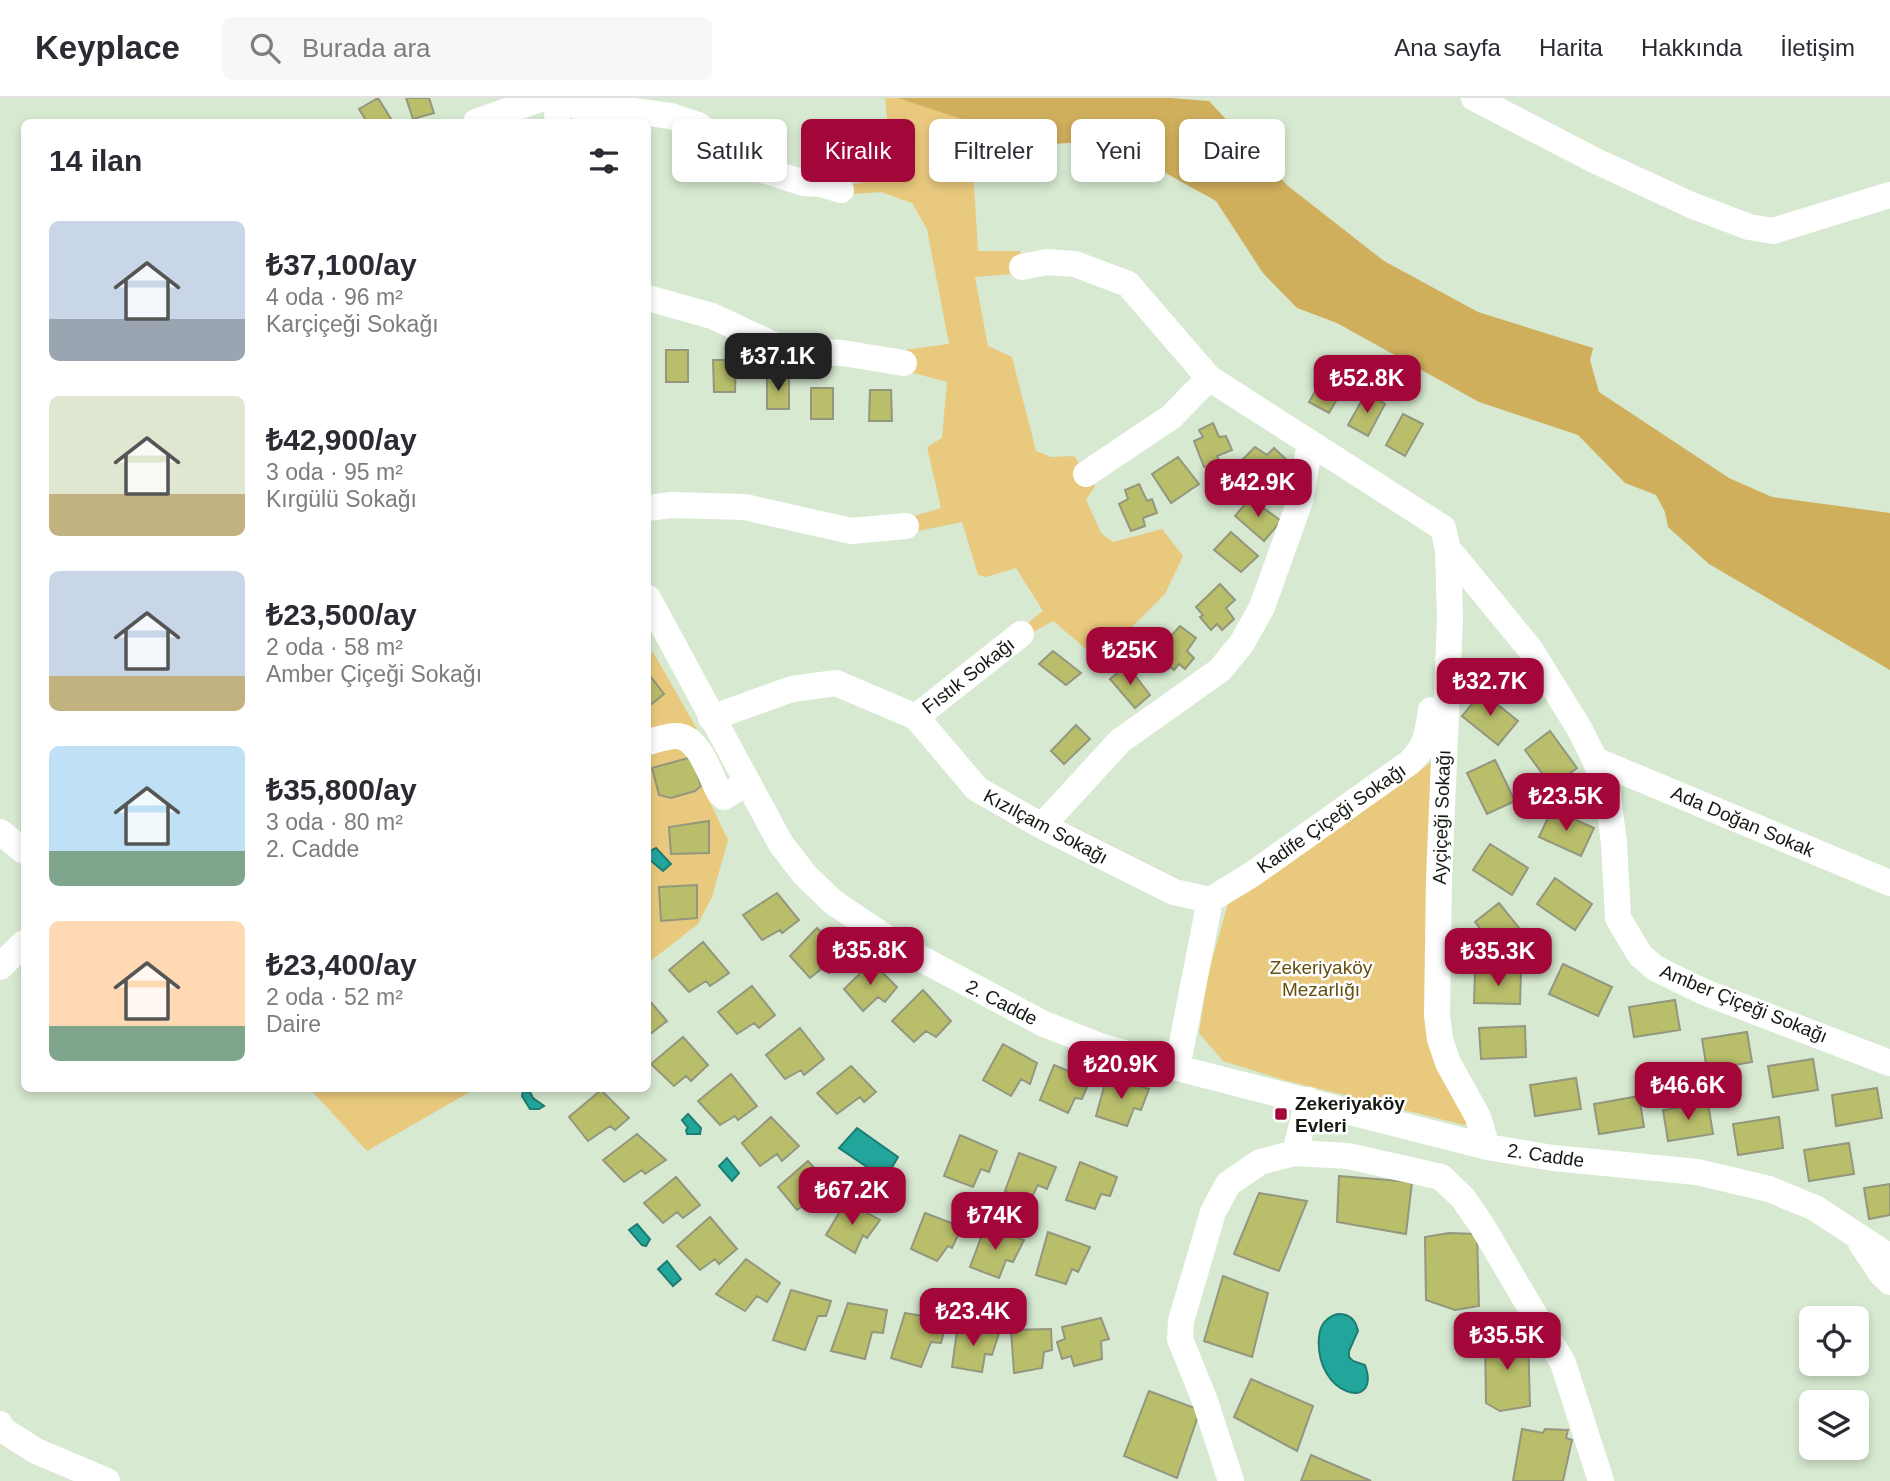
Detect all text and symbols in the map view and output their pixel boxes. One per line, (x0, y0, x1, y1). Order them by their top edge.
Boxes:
search box (222, 17, 712, 80)
text: Keyplace (35, 29, 180, 66)
icon: search (246, 29, 284, 67)
text: Burada ara (302, 33, 431, 63)
text: Ana sayfa (1394, 34, 1501, 61)
text: Harita (1539, 34, 1603, 61)
text: Hakkında (1641, 34, 1742, 61)
text: İletişim (1780, 34, 1855, 61)
chip: Satılık (672, 119, 787, 182)
chip: Kiralık (801, 119, 915, 182)
chip: Filtreler (929, 119, 1057, 182)
chip: Yeni (1071, 119, 1165, 182)
chip: Daire (1179, 119, 1285, 182)
icon: filters (585, 142, 623, 180)
text: 14 ilan (49, 144, 142, 177)
text: ₺37,100/ay (266, 248, 417, 281)
icon: home (105, 249, 189, 333)
text: 4 oda · 96 m² (266, 284, 403, 310)
text: Karçiçeği Sokağı (266, 311, 439, 337)
pin: ₺37.1K (721, 334, 835, 393)
text: ₺37.1K (741, 343, 815, 369)
pin: ₺52.8K (1310, 356, 1424, 415)
text: ₺52.8K (1330, 365, 1404, 391)
text: ₺42,900/ay (266, 423, 417, 456)
icon: home (105, 424, 189, 508)
text: 3 oda · 95 m² (266, 459, 403, 485)
pin: ₺42.9K (1201, 460, 1315, 519)
text: ₺42.9K (1221, 469, 1295, 495)
text: Kırgülü Sokağı (266, 486, 417, 512)
text: ₺23,500/ay (266, 598, 417, 631)
icon: home (105, 599, 189, 683)
pin: ₺25K (1089, 628, 1171, 687)
street label: Fıstık Sokağı (918, 633, 1018, 718)
text: 2 oda · 58 m² (266, 634, 403, 660)
text: ₺25K (1102, 637, 1158, 663)
pin: ₺32.7K (1433, 658, 1547, 718)
text: Amber Çiçeği Sokağı (266, 661, 482, 687)
text: ₺32.7K (1453, 668, 1527, 694)
street label: Ayçiçeği Sokağı (1429, 749, 1454, 885)
street label: Kadife Çiçeği Sokağı (1253, 759, 1410, 878)
text: ₺35,800/ay (266, 773, 417, 806)
icon: home (105, 774, 189, 858)
pin: ₺23.5K (1509, 774, 1623, 833)
street label: Ada Doğan Sokak (1668, 782, 1818, 861)
text: ₺23.5K (1529, 783, 1603, 809)
street label: Kızılçam Sokağı (980, 785, 1111, 868)
text: 3 oda · 80 m² (266, 809, 403, 835)
text: 2. Cadde (266, 836, 359, 862)
pin: ₺35.8K (813, 928, 927, 987)
pin: ₺35.3K (1441, 928, 1555, 988)
text: ₺35.8K (833, 937, 907, 963)
text: ₺35.3K (1461, 938, 1535, 964)
text: ₺23,400/ay (266, 948, 417, 981)
icon: home (105, 949, 189, 1033)
park label: Zekeriyaköy Mezarlığı (1270, 957, 1373, 1000)
street label: Amber Çiçeği Sokağı (1657, 960, 1830, 1047)
street label: 2. Cadde (963, 976, 1041, 1029)
text: 2 oda · 52 m² (266, 984, 403, 1010)
text: Daire (266, 1011, 321, 1037)
pin: ₺20.9K (1064, 1042, 1178, 1101)
text: ₺20.9K (1084, 1051, 1158, 1077)
pin: ₺46.6K (1631, 1062, 1745, 1122)
text: ₺46.6K (1651, 1072, 1725, 1098)
place label: Zekeriyaköy Evleri (1295, 1093, 1405, 1136)
marker: Zekeriyaköy Evleri (1273, 1106, 1289, 1122)
street label: 2. Cadde (1506, 1140, 1586, 1171)
pin: ₺67.2K (795, 1168, 909, 1227)
text: ₺67.2K (815, 1177, 889, 1203)
pin: ₺74K (954, 1192, 1036, 1252)
text: ₺74K (967, 1202, 1023, 1228)
pin: ₺23.4K (916, 1288, 1030, 1348)
text: ₺23.4K (936, 1298, 1010, 1324)
map controls (1799, 1306, 1869, 1460)
button: locate (1799, 1306, 1869, 1376)
pin: ₺35.5K (1450, 1312, 1564, 1372)
text: ₺35.5K (1470, 1322, 1544, 1348)
button: layers (1799, 1390, 1869, 1460)

